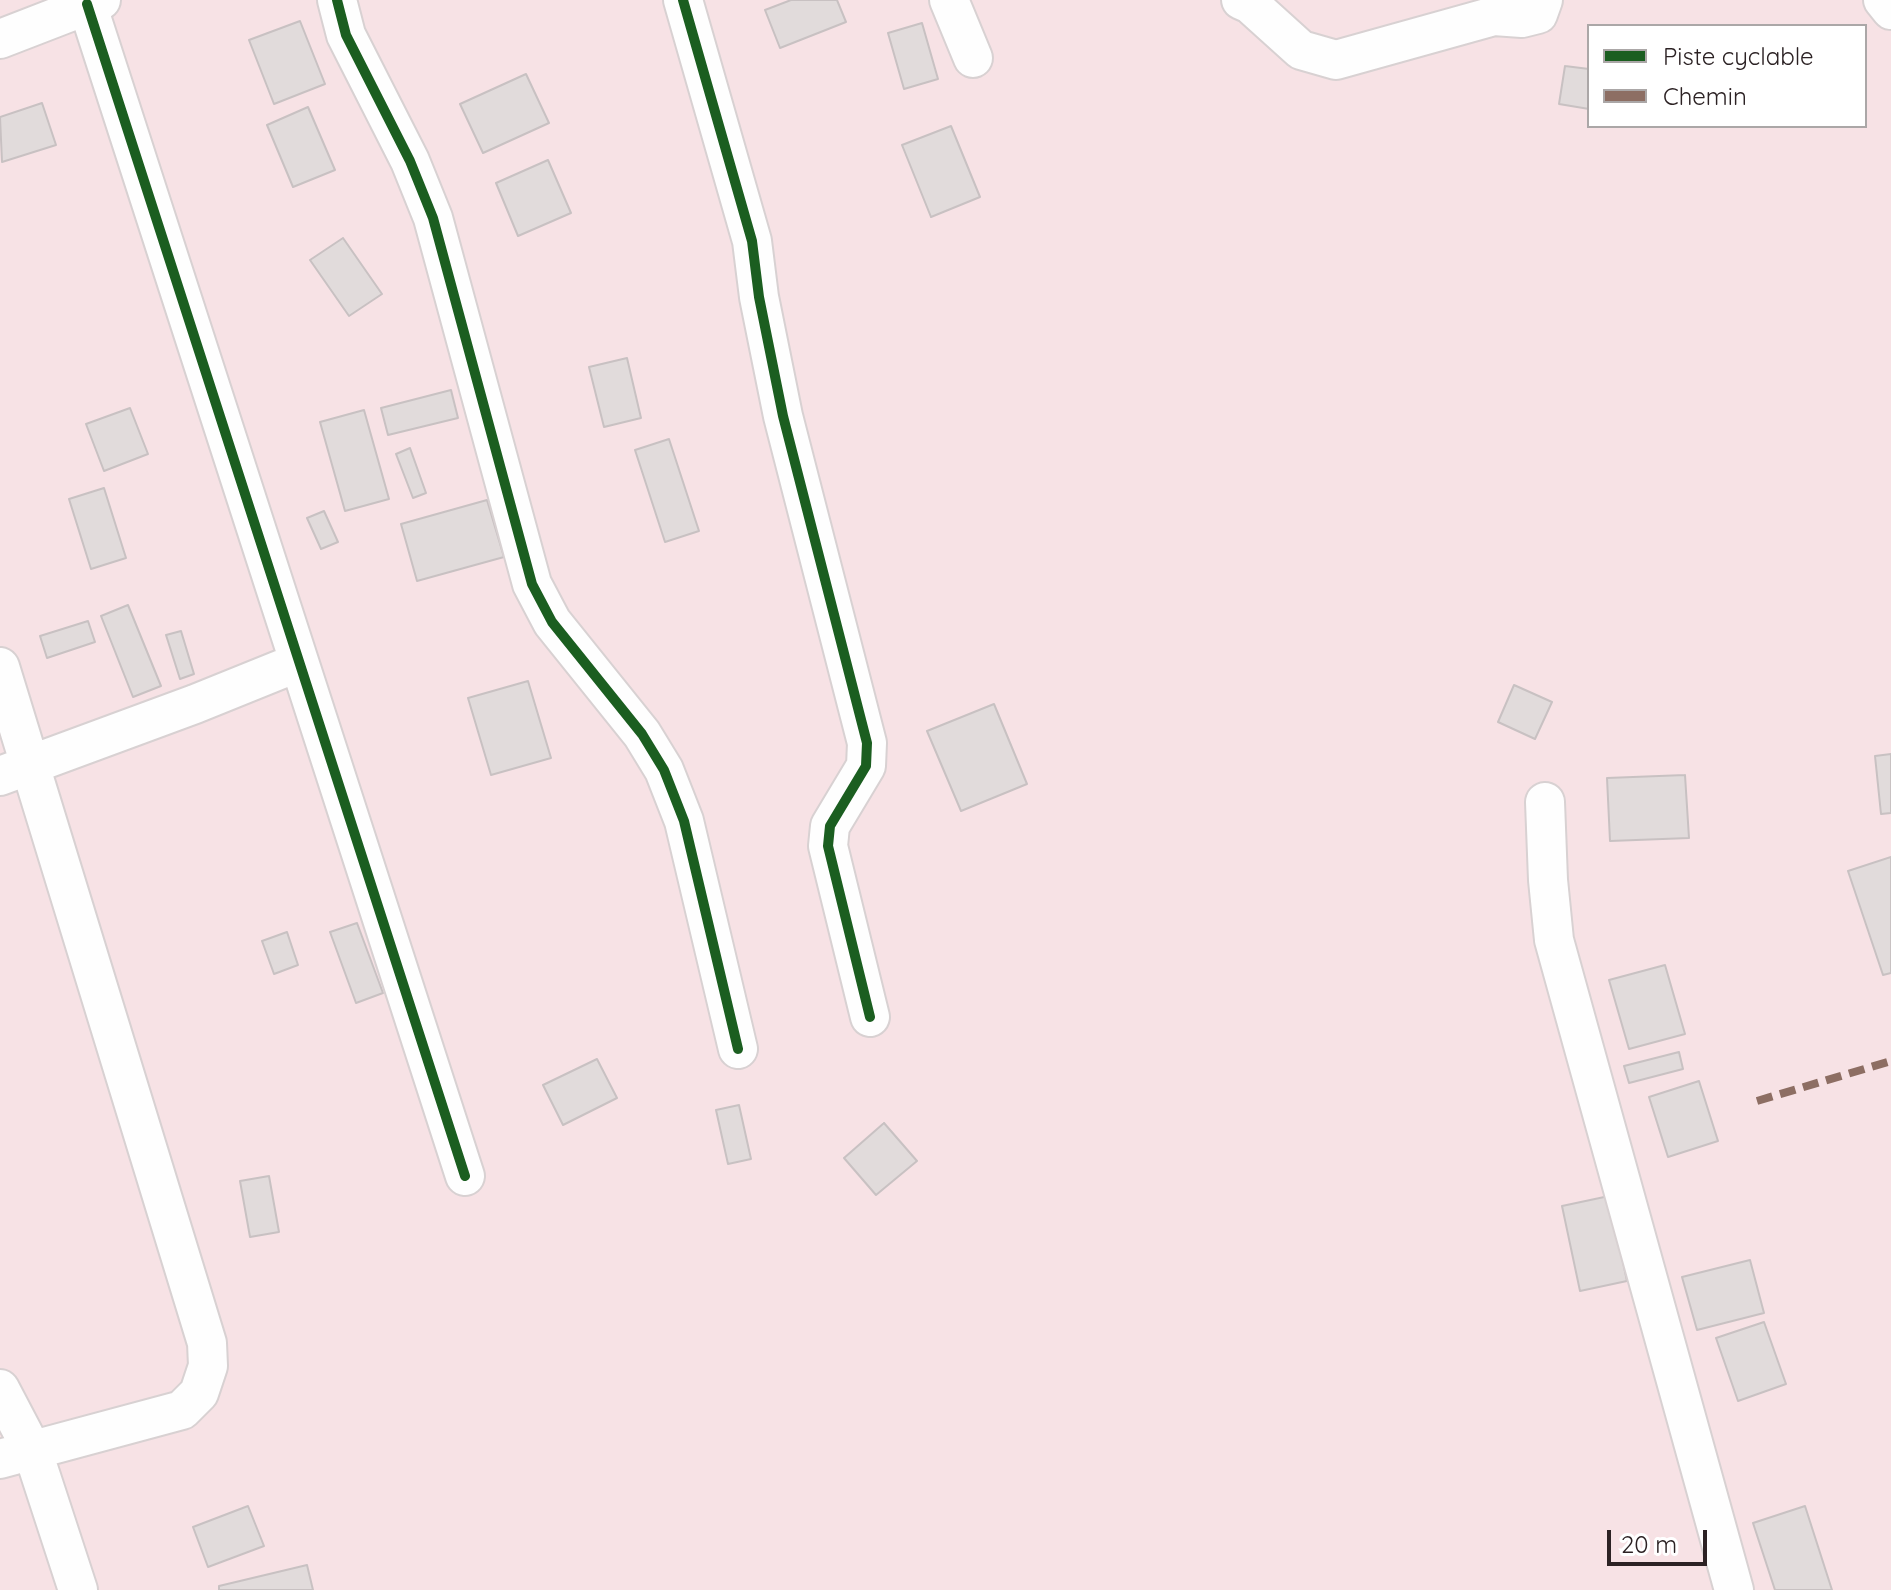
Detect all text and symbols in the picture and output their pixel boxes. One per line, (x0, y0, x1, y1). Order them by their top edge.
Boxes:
legend (1587, 24, 1867, 128)
text: Piste cyclable (1663, 41, 1814, 71)
text: Chemin (1663, 81, 1747, 111)
scale bar (1611, 1514, 1711, 1564)
text: 20 m (1621, 1529, 1677, 1559)

